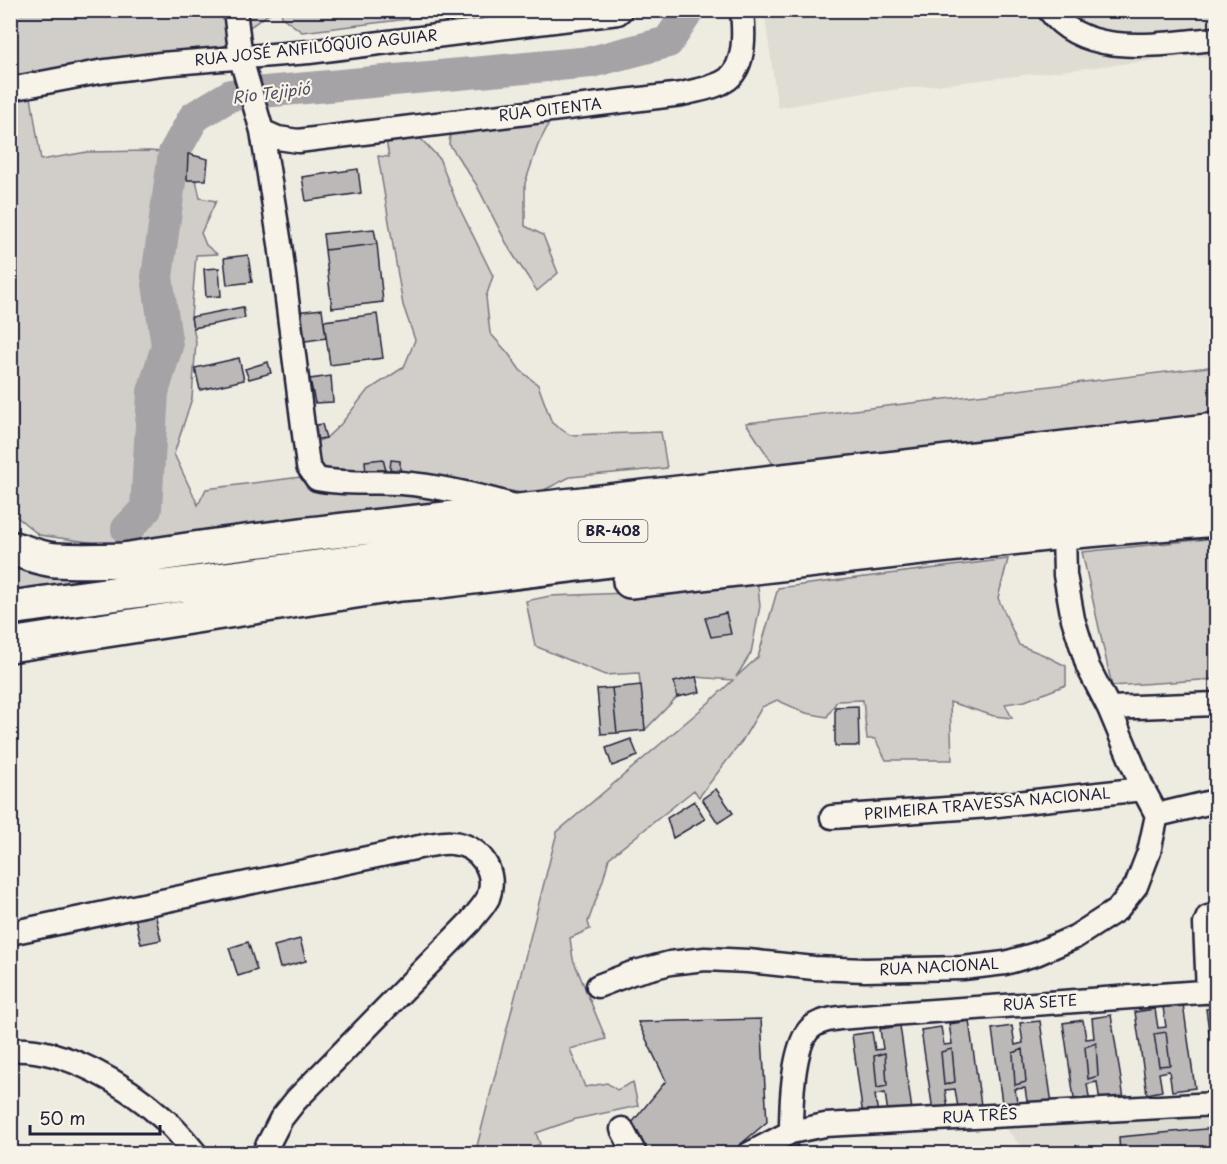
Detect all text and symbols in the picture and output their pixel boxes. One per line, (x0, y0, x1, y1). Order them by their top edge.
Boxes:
street label: RUA JOSÉ ANFILÓQUIO AGUIAR (193, 22, 439, 71)
water label: Rio Tejipió (231, 75, 312, 109)
street label: RUA OITENTA (497, 91, 603, 126)
road number: BR-408 (578, 520, 648, 542)
street label: PRIMEIRA TRAVESSA NACIONAL (863, 780, 1111, 825)
street label: RUA NACIONAL (878, 951, 999, 980)
street label: RUA SETE (1002, 987, 1078, 1016)
scale bar (30, 1098, 160, 1136)
street label: RUA TRÊS (942, 1101, 1018, 1128)
text: 50 m (39, 1104, 86, 1131)

